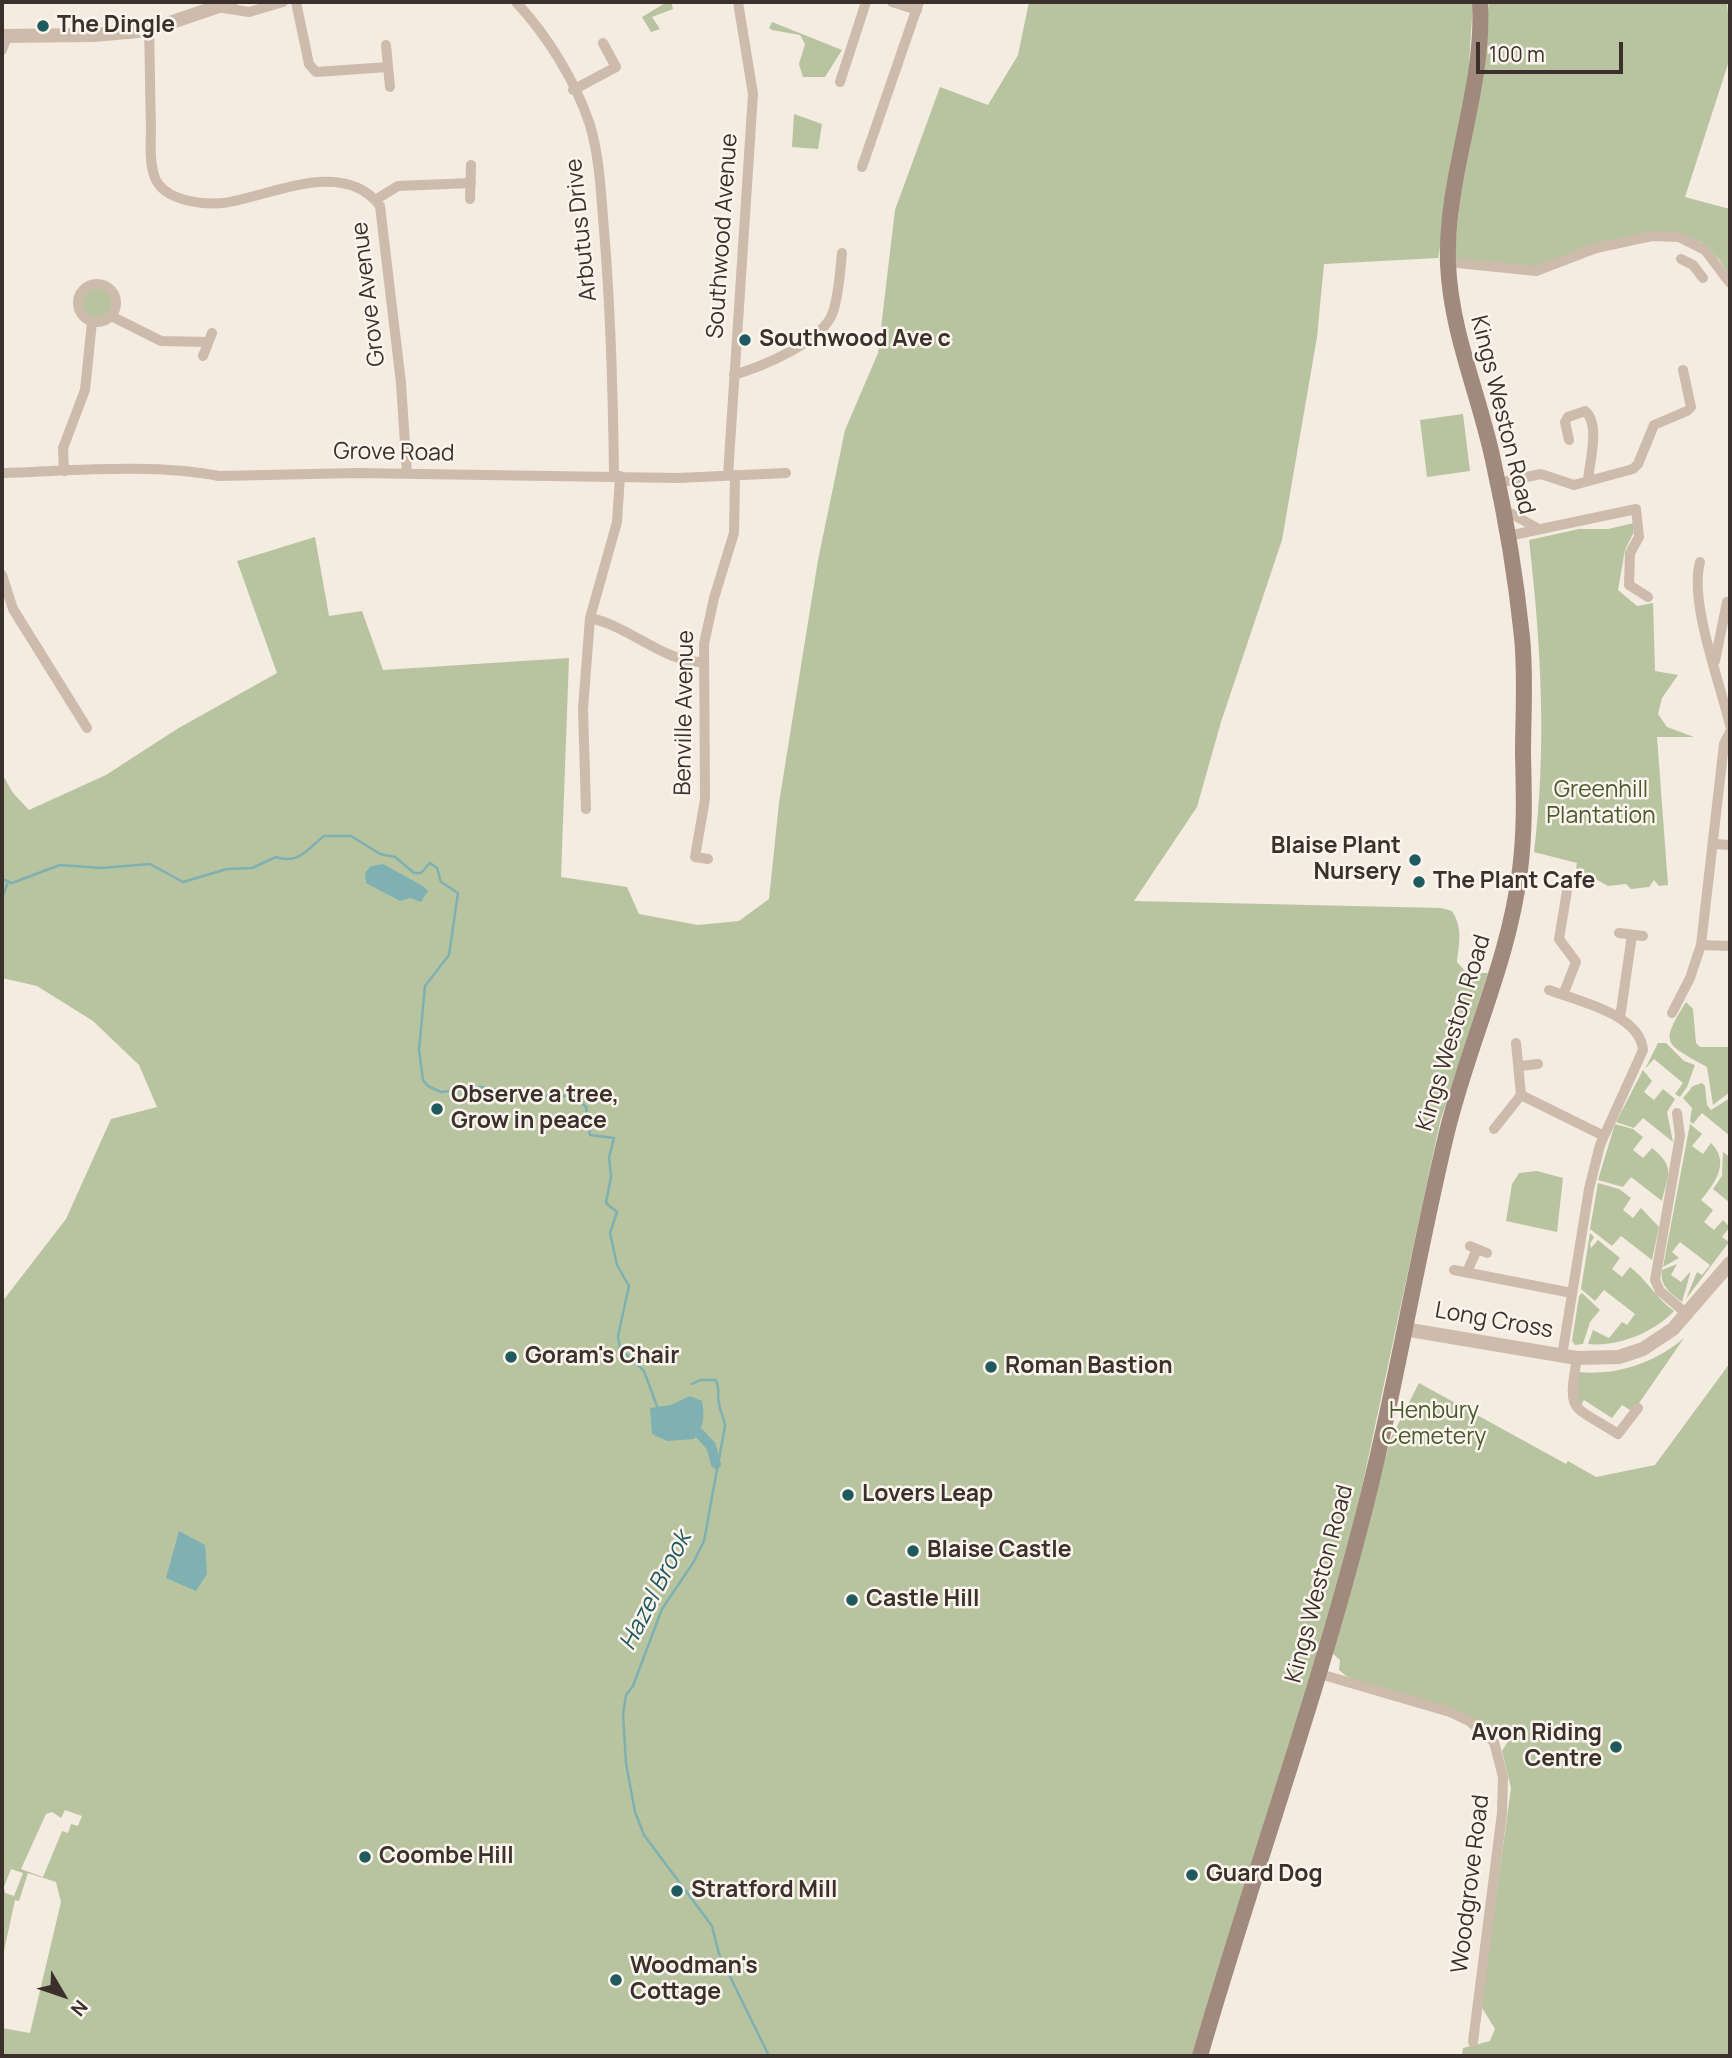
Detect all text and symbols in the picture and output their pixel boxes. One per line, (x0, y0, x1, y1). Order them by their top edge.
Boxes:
place label: The Dingle (57, 12, 175, 40)
marker: The Dingle (35, 18, 51, 34)
scale bar (1480, 28, 1627, 72)
text: 100 m (1489, 40, 1545, 68)
street label: Southwood Avenue (702, 132, 744, 340)
street label: Arbutus Drive (561, 157, 603, 303)
street label: Grove Avenue (346, 220, 392, 368)
street label: Kings Weston Road (1464, 313, 1540, 517)
place label: Southwood Ave c (759, 326, 951, 354)
marker: Southwood Ave c (737, 332, 753, 348)
street label: Grove Road (333, 438, 455, 468)
street label: Benville Avenue (670, 630, 700, 796)
park label: Greenhill Plantation (1546, 777, 1656, 831)
place label: Blaise Plant Nursery (1271, 833, 1401, 887)
marker: Blaise Plant Nursery (1407, 852, 1423, 868)
place label: The Plant Cafe (1433, 868, 1595, 896)
marker: The Plant Cafe (1411, 874, 1427, 890)
street label: Kings Weston Road (1411, 932, 1497, 1134)
place label: Observe a tree, Grow in peace (451, 1082, 619, 1136)
marker: Observe a tree, Grow in peace (429, 1101, 445, 1117)
street label: Long Cross (1433, 1297, 1555, 1345)
place label: Goram's Chair (525, 1343, 679, 1371)
marker: Goram's Chair (503, 1349, 519, 1365)
place label: Roman Bastion (1005, 1353, 1173, 1381)
marker: Roman Bastion (983, 1359, 999, 1375)
park label: Henbury Cemetery (1382, 1398, 1486, 1452)
place label: Lovers Leap (862, 1481, 993, 1509)
street label: Kings Weston Road (1280, 1482, 1360, 1686)
marker: Lovers Leap (840, 1487, 856, 1503)
water label: Hazel Brook (614, 1527, 698, 1655)
place label: Blaise Castle (927, 1537, 1072, 1565)
marker: Blaise Castle (905, 1543, 921, 1559)
place label: Castle Hill (866, 1586, 979, 1614)
marker: Castle Hill (844, 1592, 860, 1608)
place label: Avon Riding Centre (1471, 1720, 1602, 1774)
marker: Avon Riding Centre (1608, 1739, 1624, 1755)
street label: Woodgrove Road (1446, 1793, 1496, 1975)
place label: Coombe Hill (379, 1843, 514, 1871)
marker: Coombe Hill (357, 1849, 373, 1865)
place label: Guard Dog (1206, 1861, 1323, 1889)
marker: Guard Dog (1184, 1867, 1200, 1883)
place label: Stratford Mill (691, 1877, 837, 1905)
marker: Stratford Mill (669, 1883, 685, 1899)
place label: Woodman's Cottage (630, 1953, 758, 2007)
north arrow (28, 1960, 98, 2030)
marker: Woodman's Cottage (608, 1972, 624, 1988)
text: N (65, 1995, 94, 2022)

